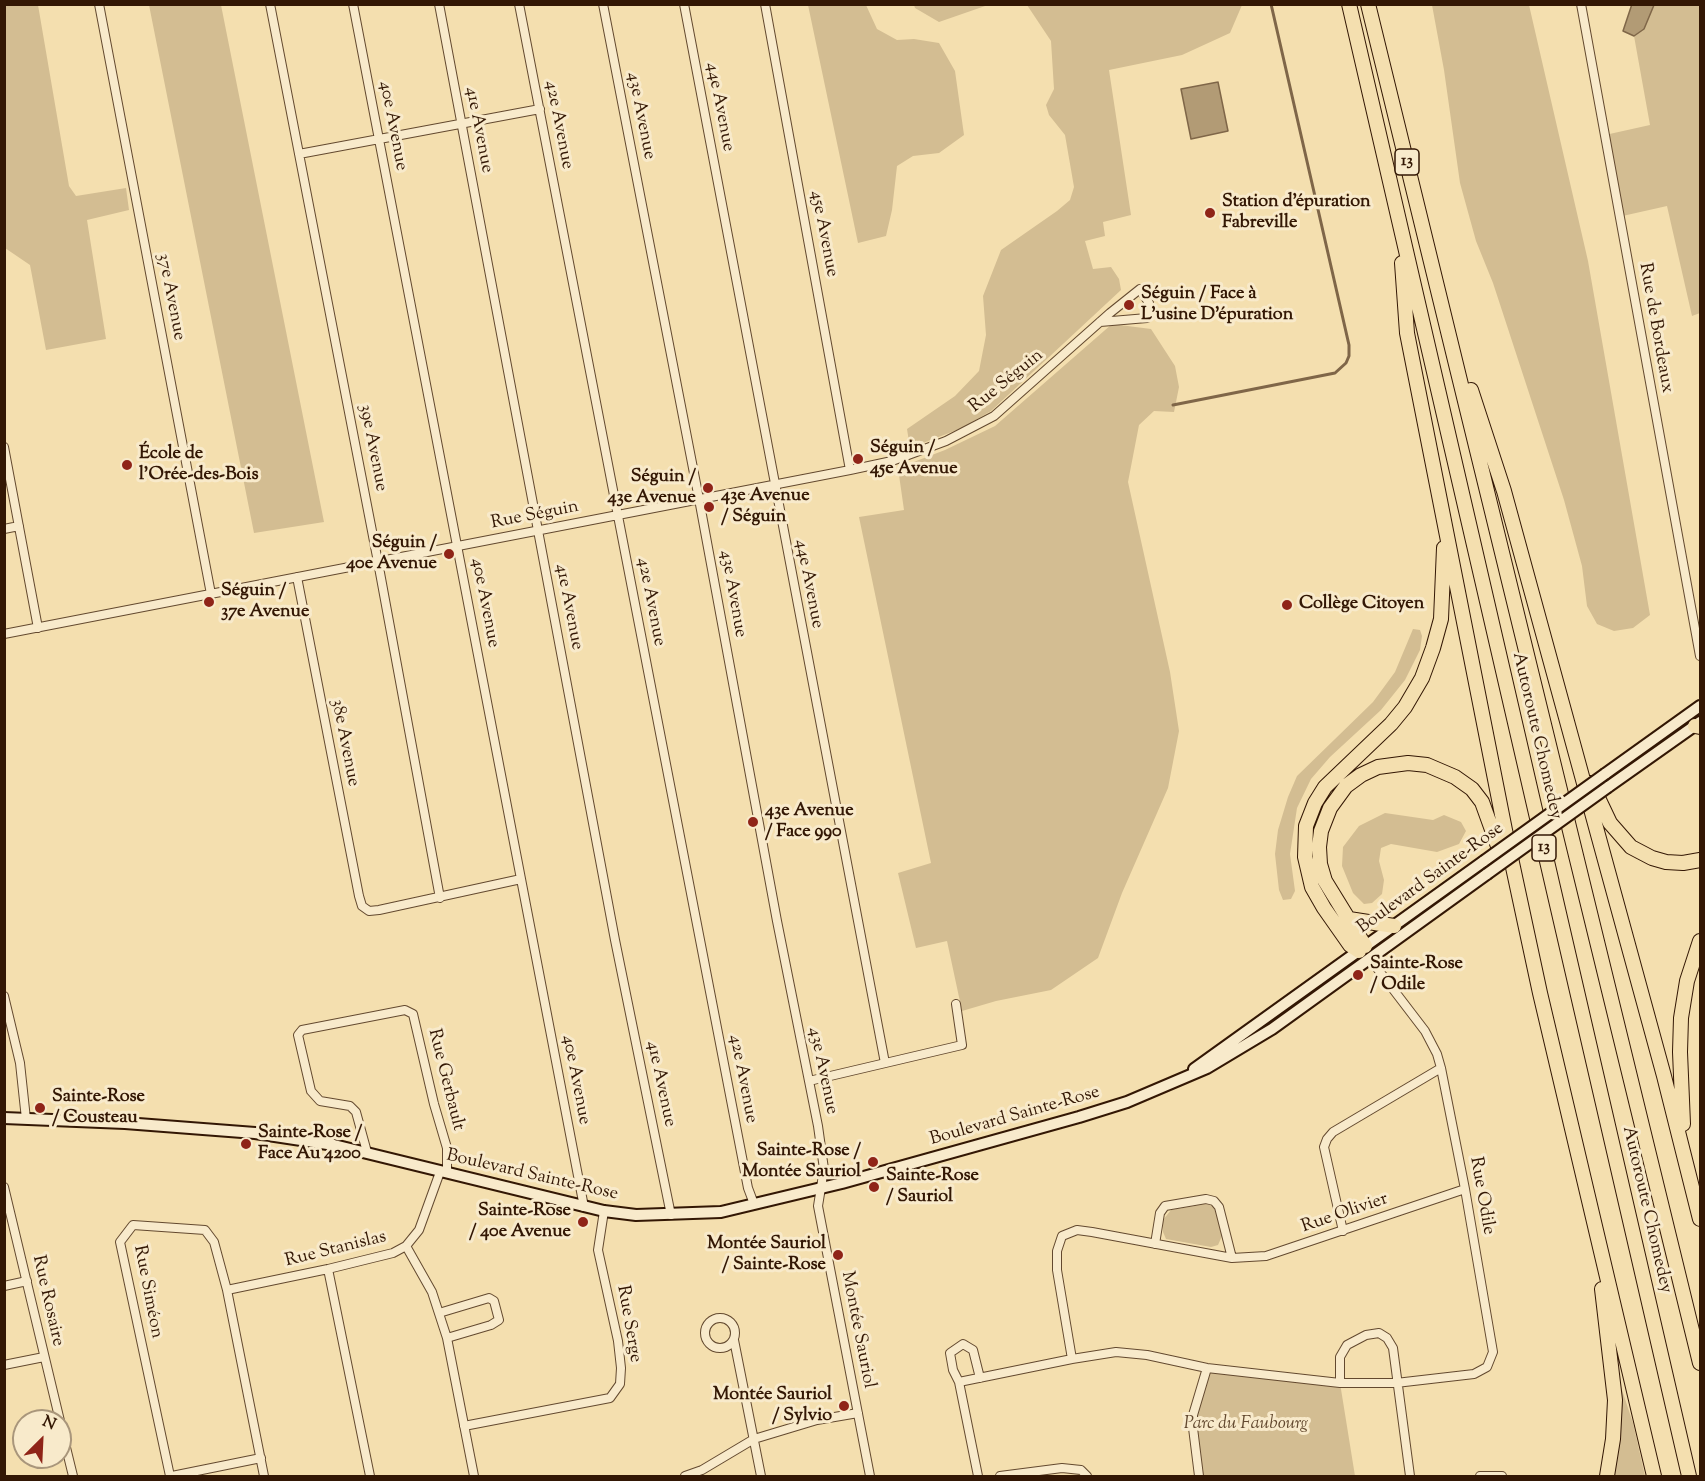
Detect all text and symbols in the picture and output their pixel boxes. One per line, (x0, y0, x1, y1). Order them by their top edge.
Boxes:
street label: 44e Avenue (700, 61, 738, 153)
street label: 43e Avenue (621, 70, 659, 162)
street label: 40e Avenue (373, 79, 411, 173)
street label: 42e Avenue (539, 79, 577, 171)
street label: 41e Avenue (459, 85, 497, 175)
road number: 13 (1395, 149, 1419, 175)
street label: 45e Avenue (804, 189, 842, 279)
place label: Station d'épuration Fabreville (1222, 192, 1371, 234)
marker: Station d'épuration Fabreville (1203, 206, 1217, 220)
street label: 37e Avenue (151, 252, 189, 342)
street label: Rue de Bordeaux (1633, 261, 1677, 395)
place label: Séguin / Face à L'usine D'épuration (1141, 284, 1293, 326)
marker: Séguin / Face à L'usine D'épuration (1122, 298, 1136, 312)
street label: Rue Séguin (966, 346, 1048, 418)
street label: 39e Avenue (353, 403, 391, 493)
place label: Séguin / 45e Avenue (870, 438, 958, 480)
place label: École de l'Orée-des-Bois (139, 444, 259, 486)
marker: Séguin / 45e Avenue (851, 452, 865, 466)
marker: École de l'Orée-des-Bois (120, 458, 134, 472)
place label: Séguin / 43e Avenue (607, 467, 696, 510)
marker: Séguin / 43e Avenue (701, 481, 715, 495)
place label: 43e Avenue / Séguin (721, 486, 810, 528)
street label: Rue Séguin (489, 497, 581, 535)
marker: 43e Avenue / Séguin (702, 500, 716, 514)
place label: Séguin / 40e Avenue (346, 533, 437, 576)
street label: 44e Avenue (789, 538, 827, 630)
marker: Séguin / 40e Avenue (442, 547, 456, 561)
street label: 43e Avenue (714, 549, 750, 639)
street label: 40e Avenue (465, 556, 503, 650)
street label: 42e Avenue (631, 556, 669, 648)
street label: 41e Avenue (549, 562, 587, 652)
place label: Séguin / 37e Avenue (221, 581, 309, 624)
place label: Collège Citoyen (1299, 594, 1424, 616)
marker: Séguin / 37e Avenue (202, 595, 216, 609)
marker: Collège Citoyen (1280, 598, 1294, 612)
street label: Autoroute Chomedey (1506, 650, 1566, 822)
street label: 38e Avenue (325, 697, 363, 789)
place label: 43e Avenue / Face 990 (765, 801, 854, 844)
marker: 43e Avenue / Face 990 (746, 815, 760, 829)
street label: Boulevard Sainte-Rose (1354, 819, 1508, 939)
road number: 13 (1532, 835, 1556, 861)
place label: Sainte-Rose / Odile (1370, 954, 1463, 996)
marker: Sainte-Rose / Odile (1351, 968, 1365, 982)
street label: 43e Avenue (802, 1025, 842, 1117)
street label: Rue Gerbault (422, 1027, 468, 1133)
street label: 40e Avenue (556, 1033, 594, 1127)
street label: 42e Avenue (723, 1033, 761, 1125)
street label: 41e Avenue (640, 1039, 680, 1129)
street label: Boulevard Sainte-Rose (928, 1082, 1102, 1152)
place label: Sainte-Rose / Cousteau (52, 1087, 145, 1130)
marker: Sainte-Rose / Cousteau (33, 1101, 47, 1115)
place label: Sainte-Rose / Face Au 4200 (258, 1123, 362, 1166)
street label: Autoroute Chomedey (1616, 1124, 1676, 1296)
marker: Sainte-Rose / Face Au 4200 (239, 1137, 253, 1151)
place label: Sainte-Rose / Montée Sauriol (742, 1141, 861, 1184)
street label: Boulevard Sainte-Rose (444, 1146, 620, 1206)
marker: Sainte-Rose / Montée Sauriol (866, 1155, 880, 1169)
street label: Rue Odile (1464, 1155, 1498, 1237)
place label: Sainte-Rose / Sauriol (886, 1166, 979, 1208)
marker: Sainte-Rose / Sauriol (867, 1180, 881, 1194)
street label: Rue Olivier (1299, 1189, 1391, 1239)
place label: Sainte-Rose / 40e Avenue (469, 1201, 571, 1244)
marker: Sainte-Rose / 40e Avenue (576, 1215, 590, 1229)
street label: Rue Stanislas (283, 1227, 389, 1273)
place label: Montée Sauriol / Sainte-Rose (707, 1234, 826, 1276)
street label: Rue Siméon (127, 1244, 167, 1340)
marker: Montée Sauriol / Sainte-Rose (831, 1248, 845, 1262)
street label: Rue Rosaire (26, 1253, 68, 1349)
street label: Montée Sauriol (835, 1270, 879, 1390)
street label: Rue Serge (611, 1284, 645, 1364)
place label: Montée Sauriol / Sylvio (713, 1385, 832, 1428)
marker: Montée Sauriol / Sylvio (837, 1399, 851, 1413)
north arrow (12, 1409, 72, 1469)
text: N (38, 1411, 59, 1437)
park label: Parc du Faubourg (1184, 1414, 1308, 1436)

